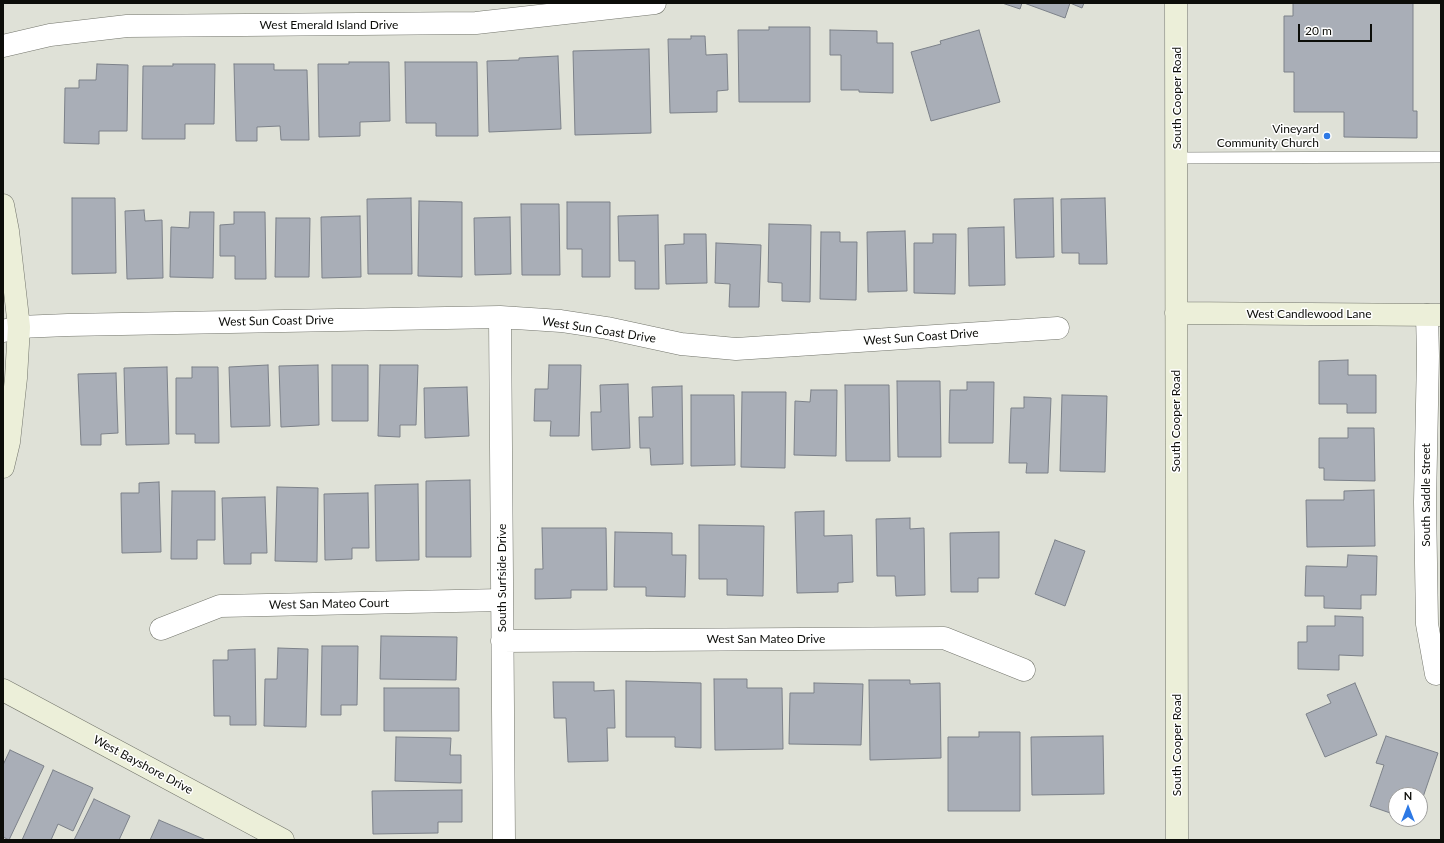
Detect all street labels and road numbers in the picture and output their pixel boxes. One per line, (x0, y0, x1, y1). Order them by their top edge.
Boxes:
street label: West Emerald Island Drive (260, 18, 398, 32)
street label: South Cooper Road (1170, 47, 1184, 149)
street label: West Candlewood Lane (1246, 307, 1372, 321)
street label: West Sun Coast Drive (218, 313, 334, 329)
street label: West Sun Coast Drive (541, 314, 657, 346)
street label: West Sun Coast Drive (863, 326, 979, 348)
street label: South Cooper Road (1169, 370, 1183, 472)
street label: South Saddle Street (1419, 443, 1433, 547)
street label: South Surfside Drive (495, 524, 509, 632)
street label: West San Mateo Court (269, 596, 389, 612)
street label: West San Mateo Drive (707, 632, 825, 646)
street label: South Cooper Road (1170, 694, 1184, 796)
street label: West Bayshore Drive (91, 733, 195, 797)

